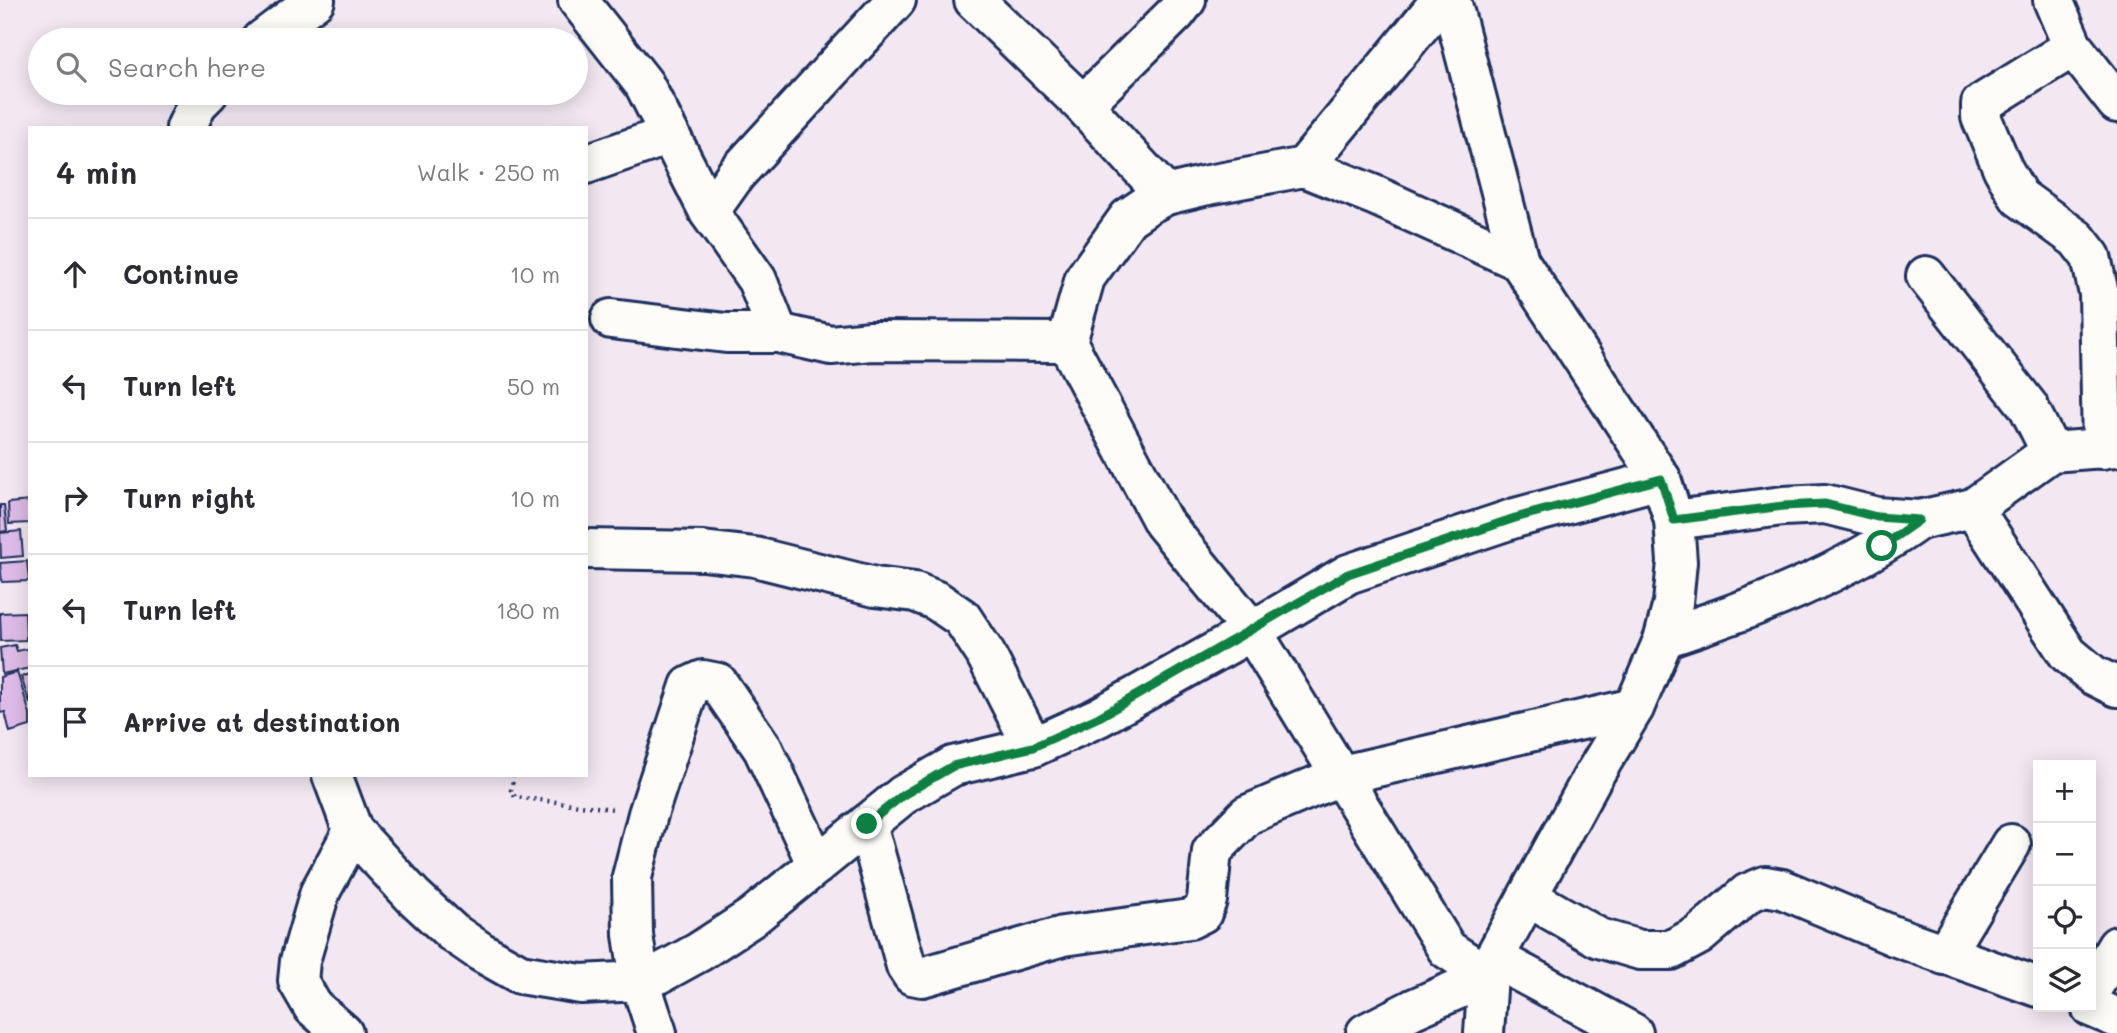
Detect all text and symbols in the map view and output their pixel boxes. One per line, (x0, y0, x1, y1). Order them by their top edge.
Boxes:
search box (28, 28, 588, 105)
icon: search (52, 48, 90, 86)
text: Search here (108, 50, 266, 84)
text: 4 min (56, 152, 137, 192)
text: Walk · 250 m (417, 157, 560, 187)
icon: ahead (56, 255, 94, 293)
text: Continue (123, 257, 239, 291)
text: 10 m (510, 259, 560, 289)
icon: left (56, 367, 94, 405)
text: Turn left (123, 369, 236, 403)
text: 50 m (507, 371, 560, 401)
icon: right (56, 479, 94, 517)
text: Turn right (123, 481, 256, 515)
text: 10 m (510, 483, 560, 513)
route start (1866, 530, 1897, 561)
icon: left (56, 591, 94, 629)
text: Turn left (123, 593, 236, 627)
text: 180 m (496, 595, 560, 625)
icon: arrive (56, 703, 94, 741)
text: Arrive at destination (123, 705, 400, 739)
map controls (2033, 760, 2096, 1012)
button: + (2033, 760, 2096, 823)
route end (851, 808, 882, 839)
button: − (2033, 823, 2096, 886)
button: locate (2033, 886, 2096, 949)
button: layers (2033, 949, 2096, 1012)

